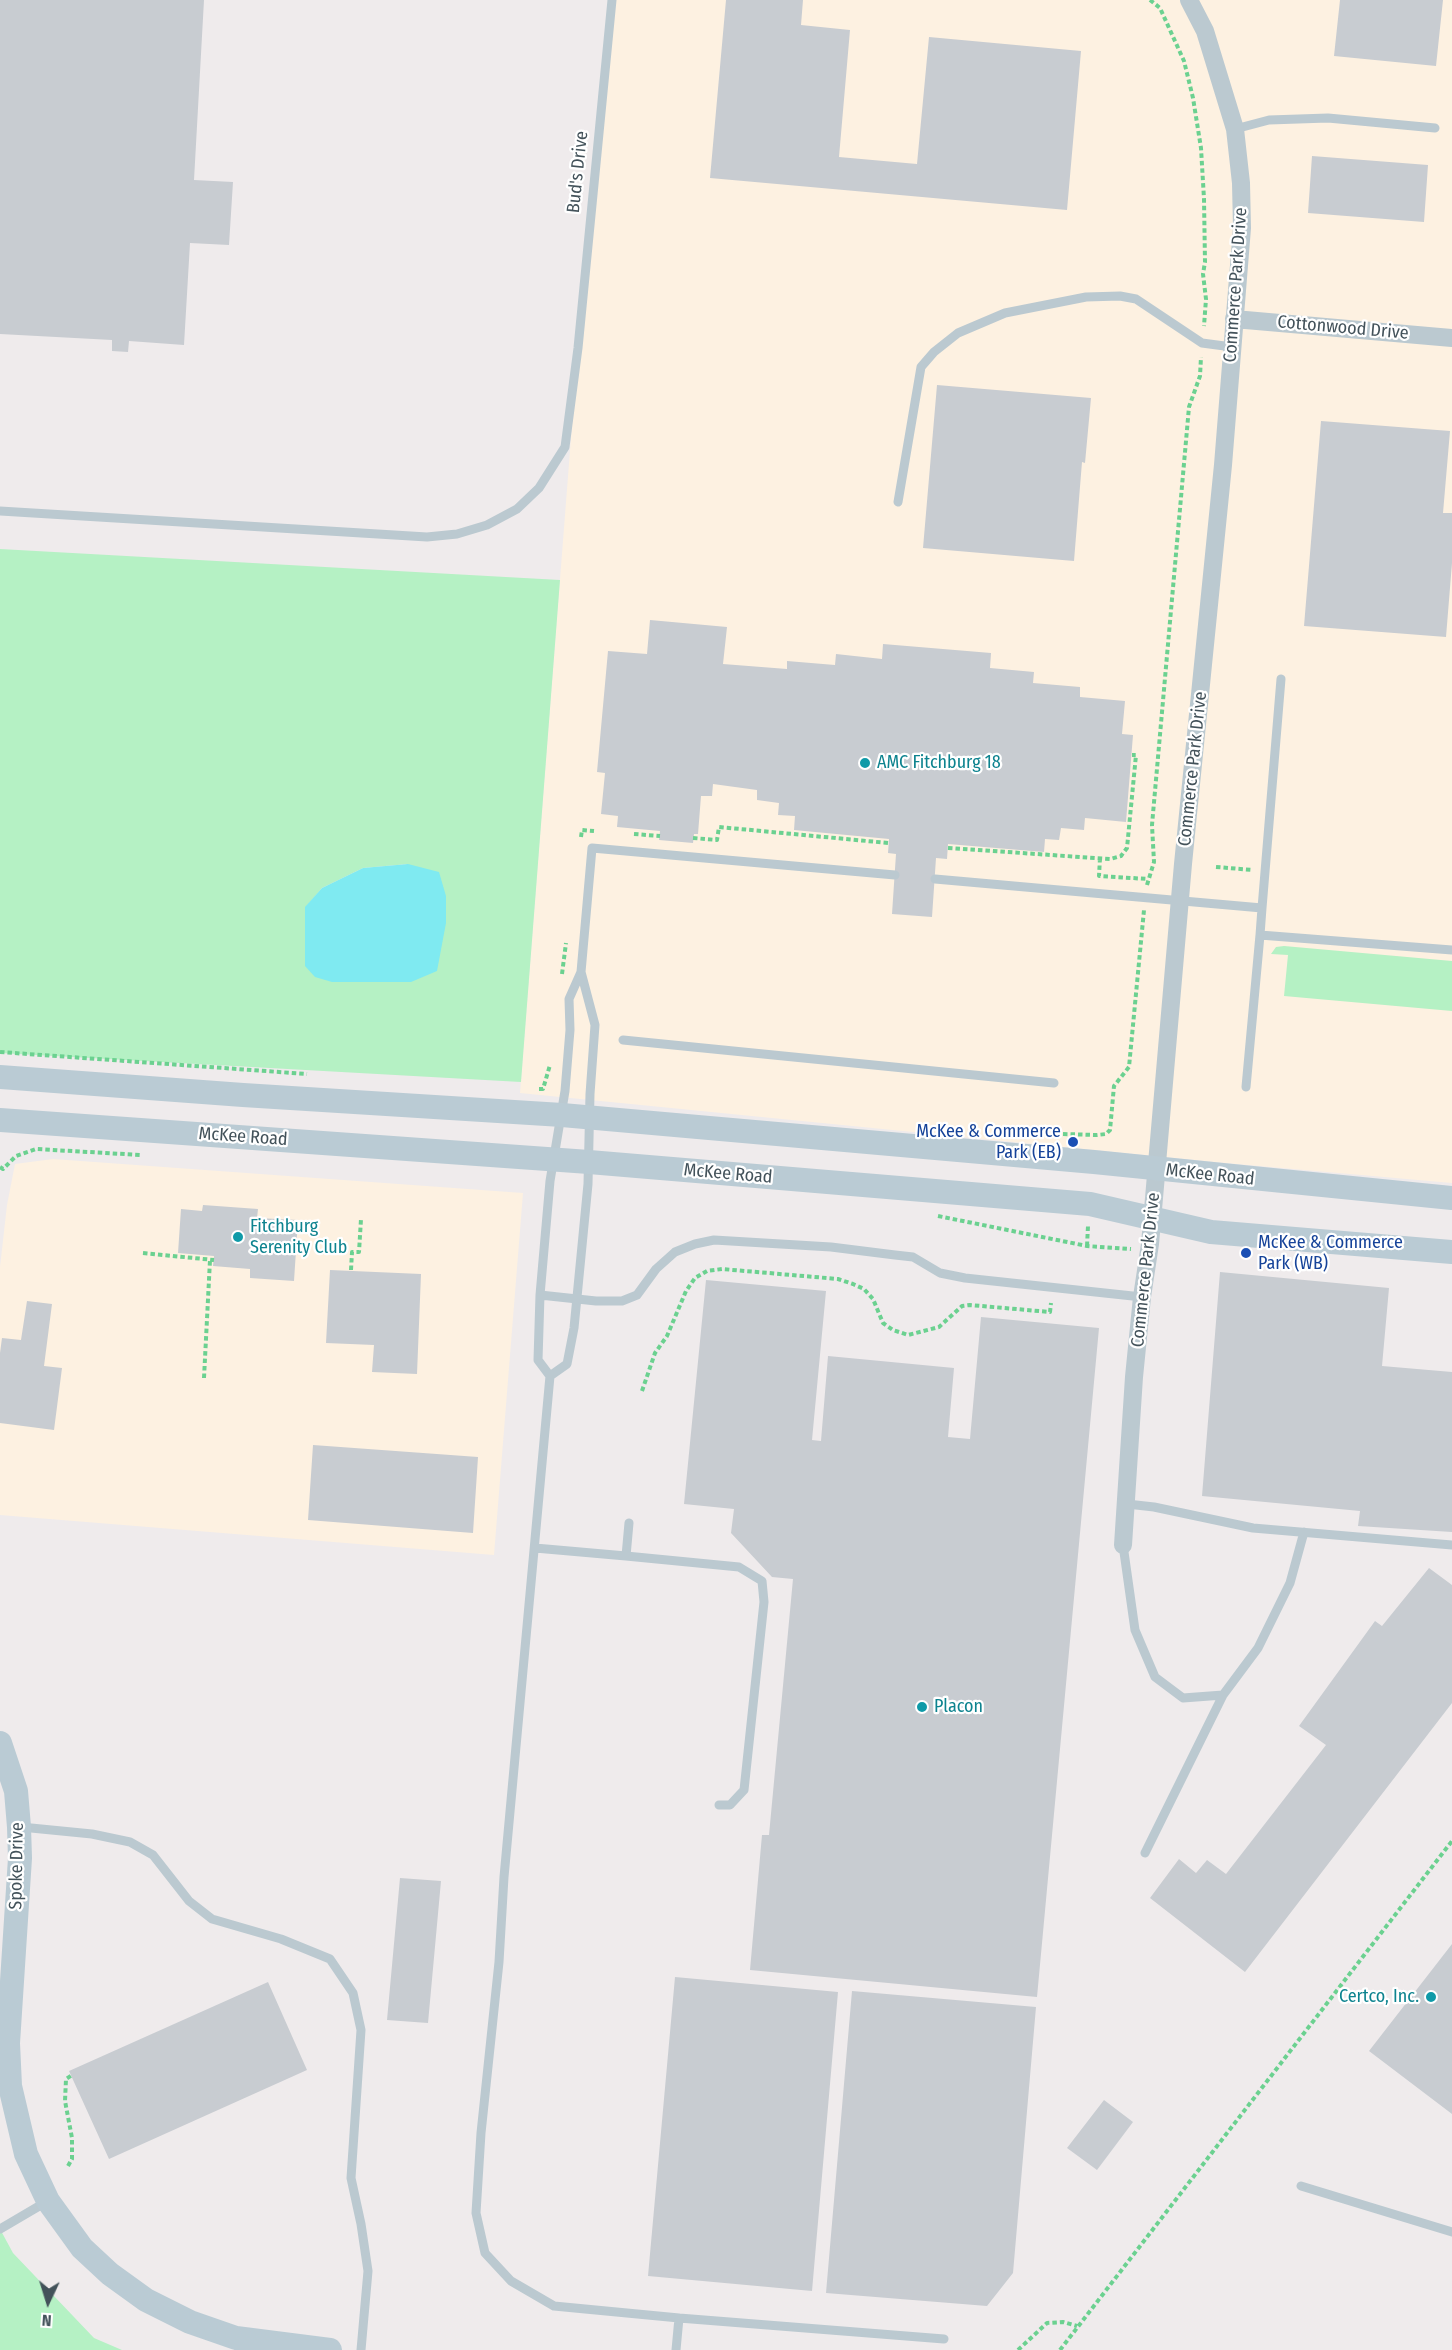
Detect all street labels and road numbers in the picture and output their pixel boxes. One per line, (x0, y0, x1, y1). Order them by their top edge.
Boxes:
street label: Bud's Drive (563, 130, 593, 214)
street label: Commerce Park Drive (1220, 207, 1252, 363)
street label: Cottonwood Drive (1277, 312, 1409, 344)
street label: Commerce Park Drive (1174, 691, 1212, 847)
street label: McKee Road (198, 1123, 288, 1151)
street label: McKee Road (683, 1159, 773, 1189)
street label: McKee Road (1165, 1160, 1255, 1190)
street label: Commerce Park Drive (1127, 1192, 1165, 1348)
street label: Spoke Drive (5, 1822, 29, 1910)

